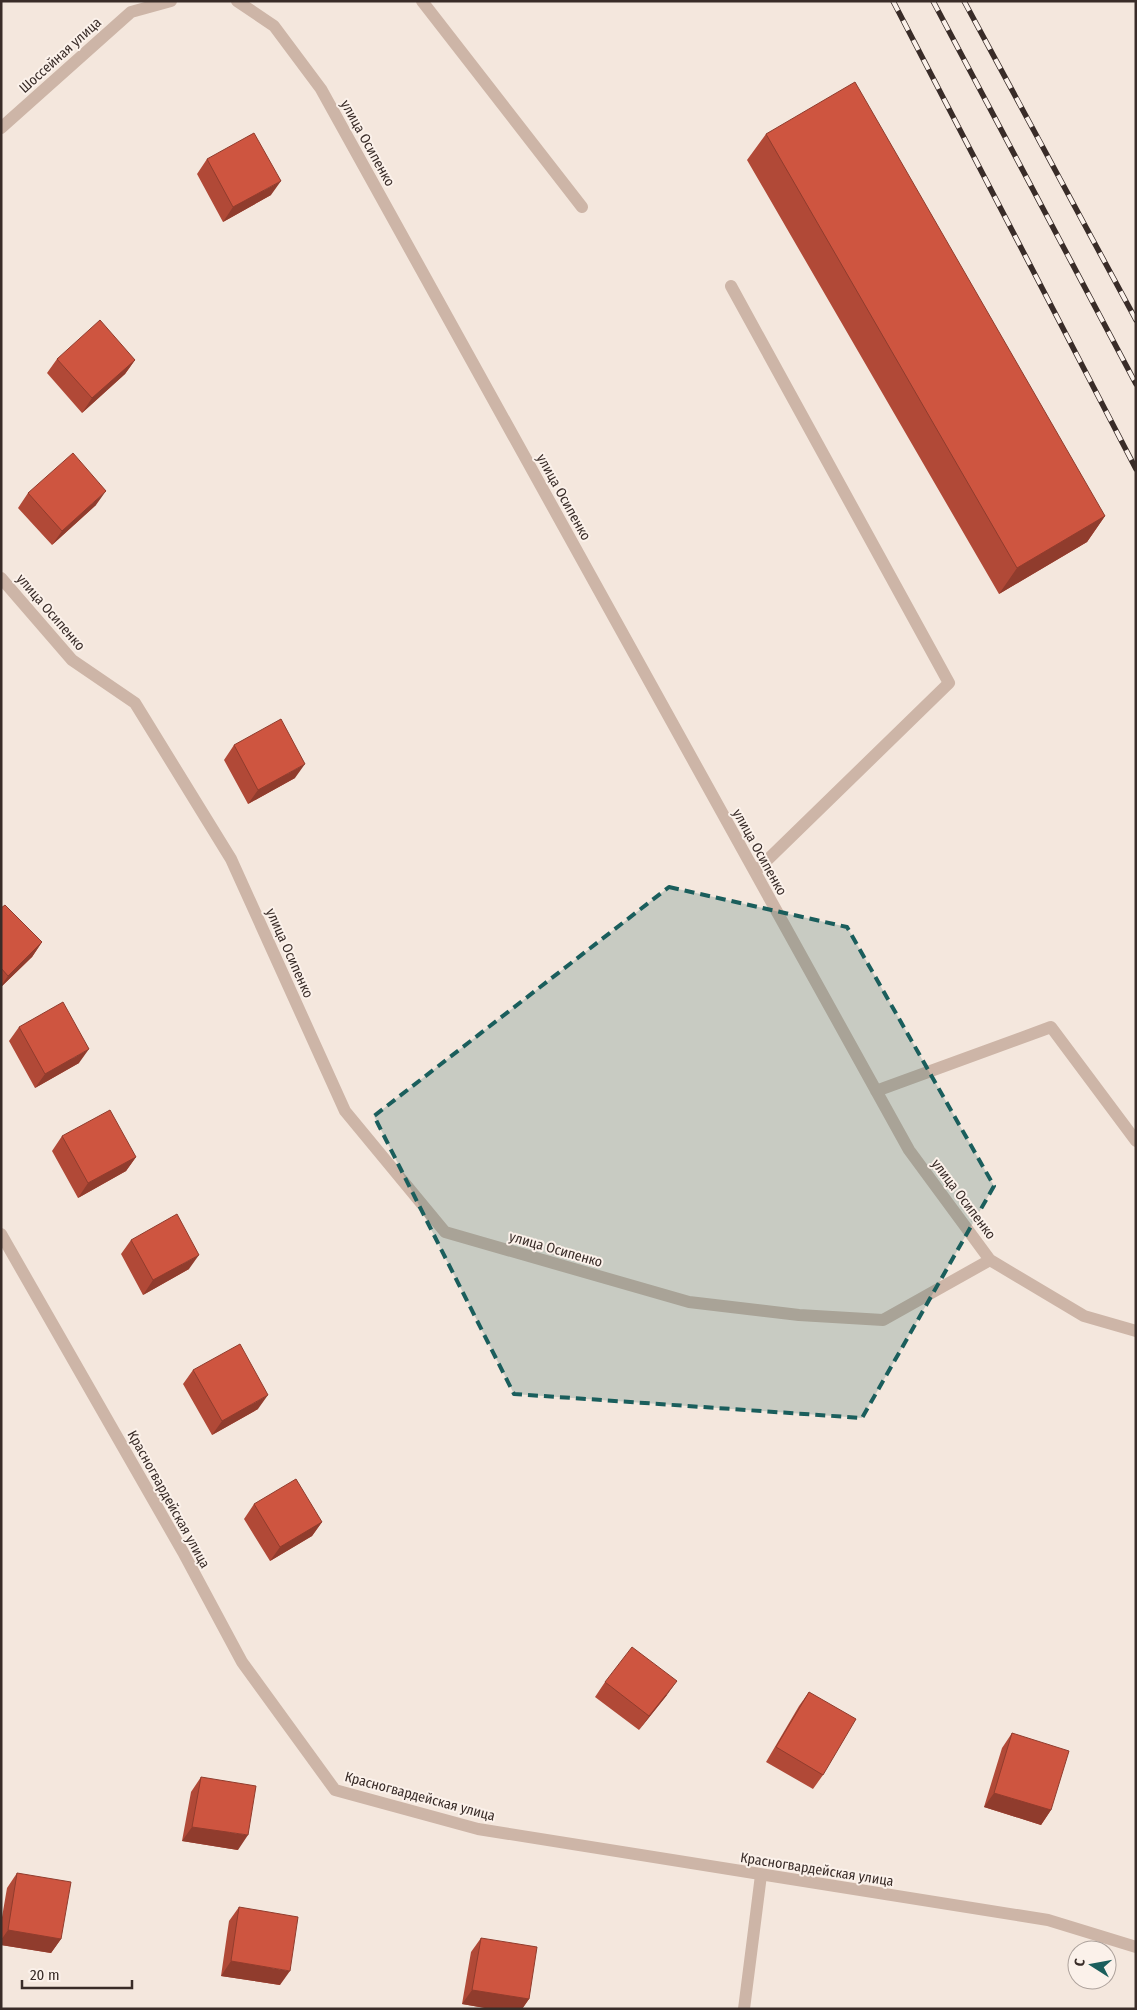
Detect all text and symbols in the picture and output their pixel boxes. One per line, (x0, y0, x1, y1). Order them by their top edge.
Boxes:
street label: Шоссейная улица (16, 14, 105, 97)
street label: улица Осипенко (337, 97, 398, 189)
street label: улица Осипенко (533, 451, 594, 543)
street label: улица Осипенко (13, 570, 89, 654)
street label: улица Осипенко (729, 806, 790, 898)
street label: улица Осипенко (262, 906, 317, 1001)
street label: улица Осипенко (928, 1156, 999, 1243)
street label: улица Осипенко (507, 1228, 604, 1271)
street label: Красногвардейская улица (124, 1427, 214, 1571)
street label: Красногвардейская улица (343, 1768, 497, 1825)
street label: Красногвардейская улица (739, 1849, 895, 1890)
north arrow (1067, 1940, 1117, 1990)
text: С (1071, 1957, 1089, 1968)
scale bar (22, 1958, 132, 1990)
text: 20 m (30, 1966, 60, 1984)

